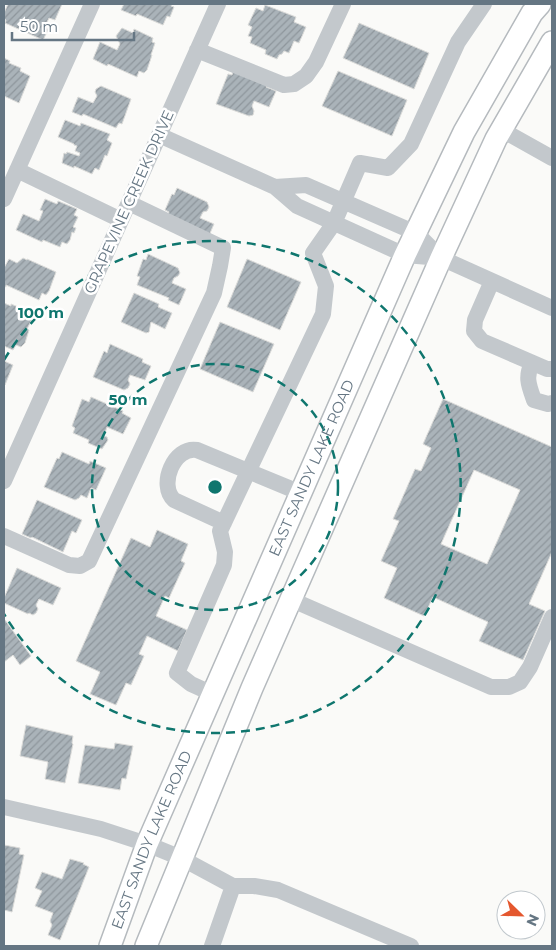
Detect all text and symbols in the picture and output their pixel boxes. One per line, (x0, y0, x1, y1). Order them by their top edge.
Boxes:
scale bar (12, 10, 135, 42)
text: 50 m (20, 17, 58, 36)
street label: GRAPEVINE CREEK DRIVE (79, 107, 178, 296)
text: 100 m (18, 303, 64, 322)
street label: EAST SANDY LAKE ROAD (264, 377, 358, 559)
text: 50 m (108, 390, 148, 409)
centre of rings (206, 478, 224, 496)
street label: EAST SANDY LAKE ROAD (107, 748, 196, 932)
north arrow (496, 890, 546, 940)
text: N (522, 911, 543, 929)

